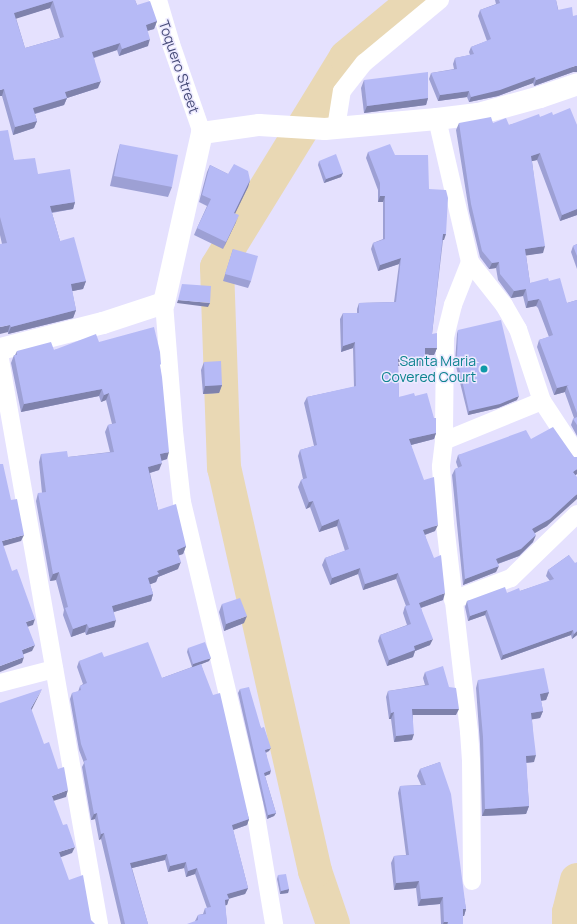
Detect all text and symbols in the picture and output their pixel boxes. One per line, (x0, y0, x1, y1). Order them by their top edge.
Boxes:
street label: Toquero Street (155, 18, 203, 116)
place label: Santa Maria Covered Court (382, 353, 476, 386)
marker: Santa Maria Covered Court (479, 364, 489, 374)

